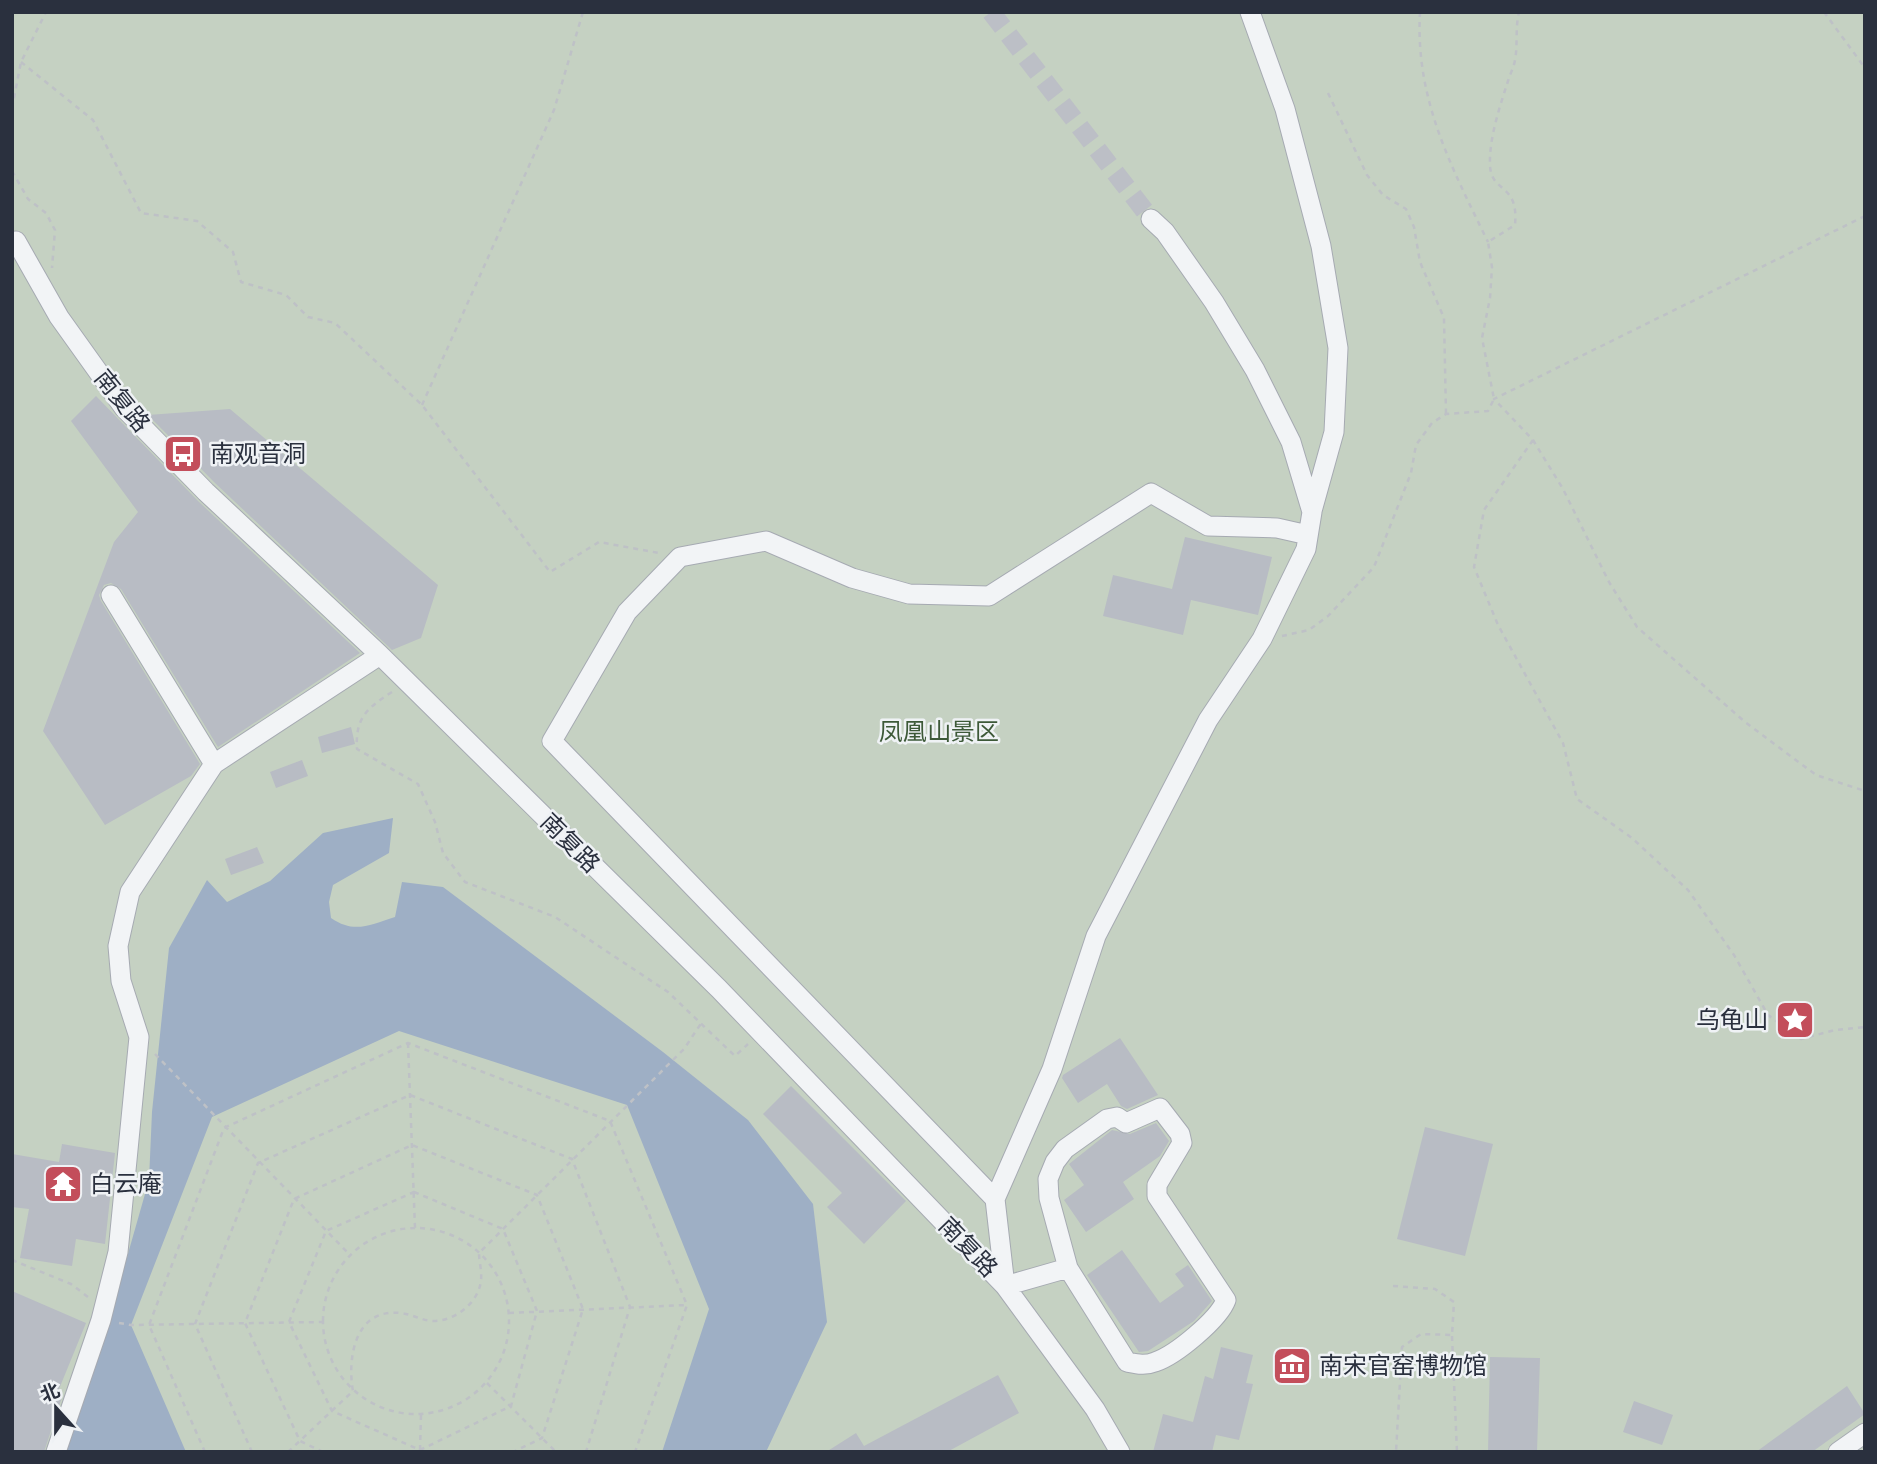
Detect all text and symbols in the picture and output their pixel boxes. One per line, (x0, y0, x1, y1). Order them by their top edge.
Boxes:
street label: 南复路 (89, 364, 156, 437)
bus stop icon: 南观音洞 (162, 433, 204, 475)
place label: 南观音洞 (210, 440, 306, 467)
park label: 凤凰山景区 (879, 718, 999, 745)
street label: 南复路 (535, 808, 605, 878)
place icon: 乌龟山 (1774, 999, 1816, 1041)
place label: 乌龟山 (1696, 1006, 1768, 1033)
temple icon: 白云庵 (42, 1163, 84, 1205)
place label: 白云庵 (90, 1170, 162, 1197)
street label: 南复路 (934, 1211, 1003, 1282)
museum icon: 南宋官窑博物馆 (1271, 1345, 1313, 1387)
place label: 南宋官窑博物馆 (1319, 1352, 1487, 1379)
north arrow (21, 1373, 91, 1443)
text: 北 (37, 1379, 63, 1406)

